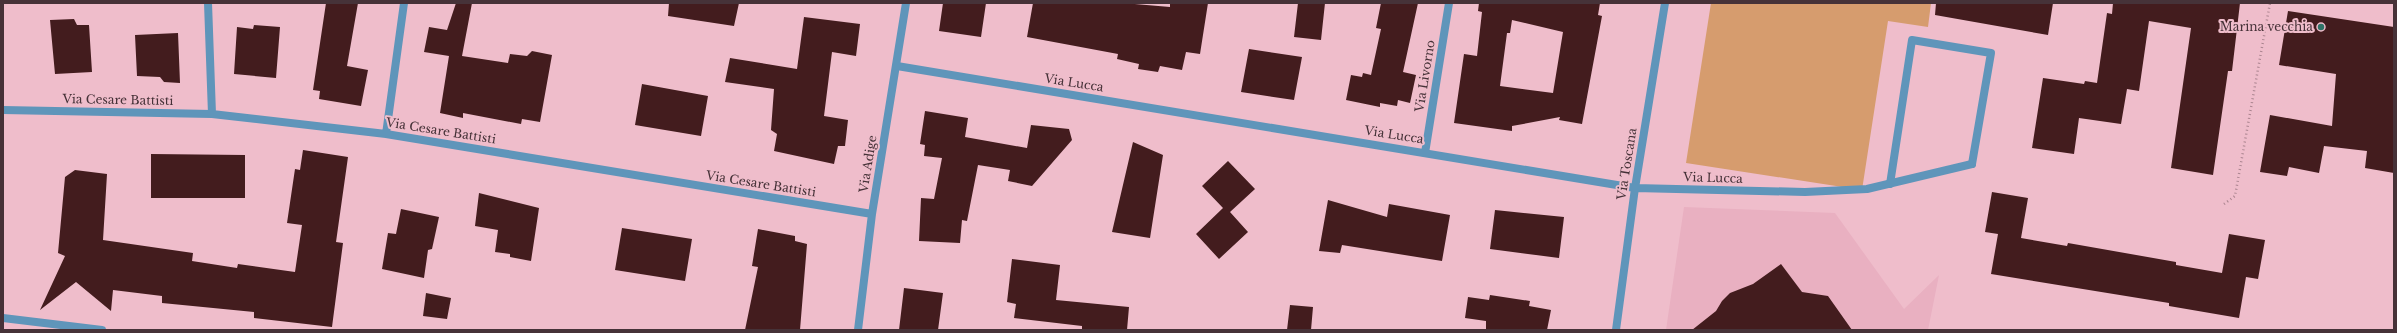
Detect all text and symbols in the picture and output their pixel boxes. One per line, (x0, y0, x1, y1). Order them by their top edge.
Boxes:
place label: Marina vecchia (2220, 19, 2313, 34)
marker: Marina vecchia (2316, 22, 2326, 32)
street label: Via Livorno (1411, 39, 1438, 114)
street label: Via Lucca (1042, 70, 1105, 95)
street label: Via Cesare Battisti (61, 91, 174, 108)
street label: Via Cesare Battisti (384, 114, 497, 147)
street label: Via Lucca (1362, 122, 1425, 147)
street label: Via Toscana (1613, 127, 1640, 202)
street label: Via Adige (855, 134, 879, 195)
street label: Via Cesare Battisti (704, 167, 817, 200)
street label: Via Lucca (1682, 169, 1743, 186)

